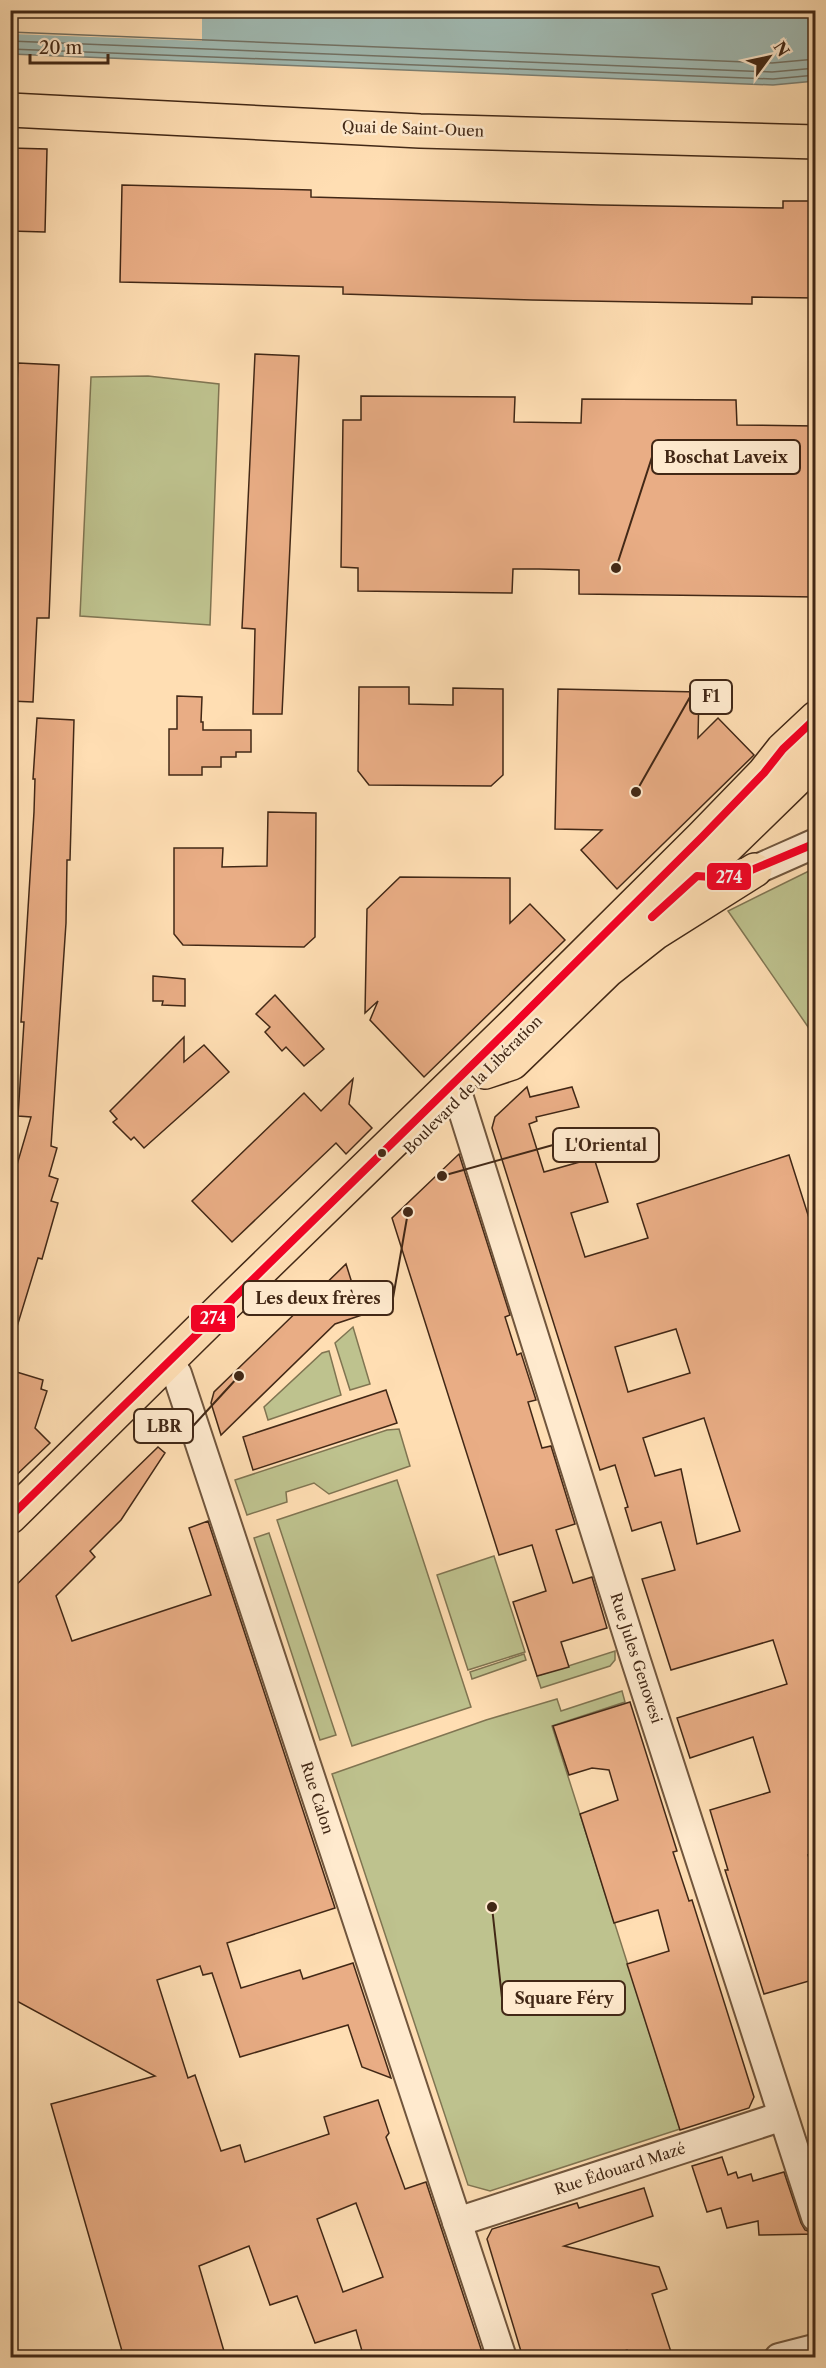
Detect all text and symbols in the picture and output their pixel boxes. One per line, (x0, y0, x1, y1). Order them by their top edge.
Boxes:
scale bar (30, 27, 108, 65)
north arrow (739, 27, 799, 87)
text: 20 m (39, 37, 83, 59)
text: N (769, 38, 794, 60)
street label: Quai de Saint-Ouen (342, 117, 485, 140)
callout: Boschat Laveix (652, 440, 800, 474)
text: Boschat Laveix (664, 447, 789, 467)
callout: F1 (690, 680, 732, 714)
text: F1 (702, 686, 721, 706)
line badge: 274 (706, 862, 752, 891)
text: 274 (716, 867, 742, 887)
street label: Boulevard de la Libération (399, 1011, 546, 1158)
callout: L'Oriental (553, 1128, 659, 1162)
text: L'Oriental (565, 1135, 648, 1155)
unlabelled marker (376, 1147, 388, 1159)
callout: Les deux frères (243, 1281, 393, 1315)
text: Les deux frères (255, 1288, 381, 1308)
line badge: 274 (190, 1304, 236, 1333)
text: 274 (200, 1308, 226, 1328)
callout: LBR (134, 1409, 193, 1443)
text: LBR (146, 1416, 182, 1436)
street label: Rue Jules Genovesi (606, 1590, 667, 1726)
street label: Rue Calon (297, 1759, 338, 1837)
callout: Square Féry (502, 1981, 625, 2015)
text: Square Féry (514, 1988, 615, 2008)
street label: Rue Édouard Mazé (552, 2138, 688, 2199)

